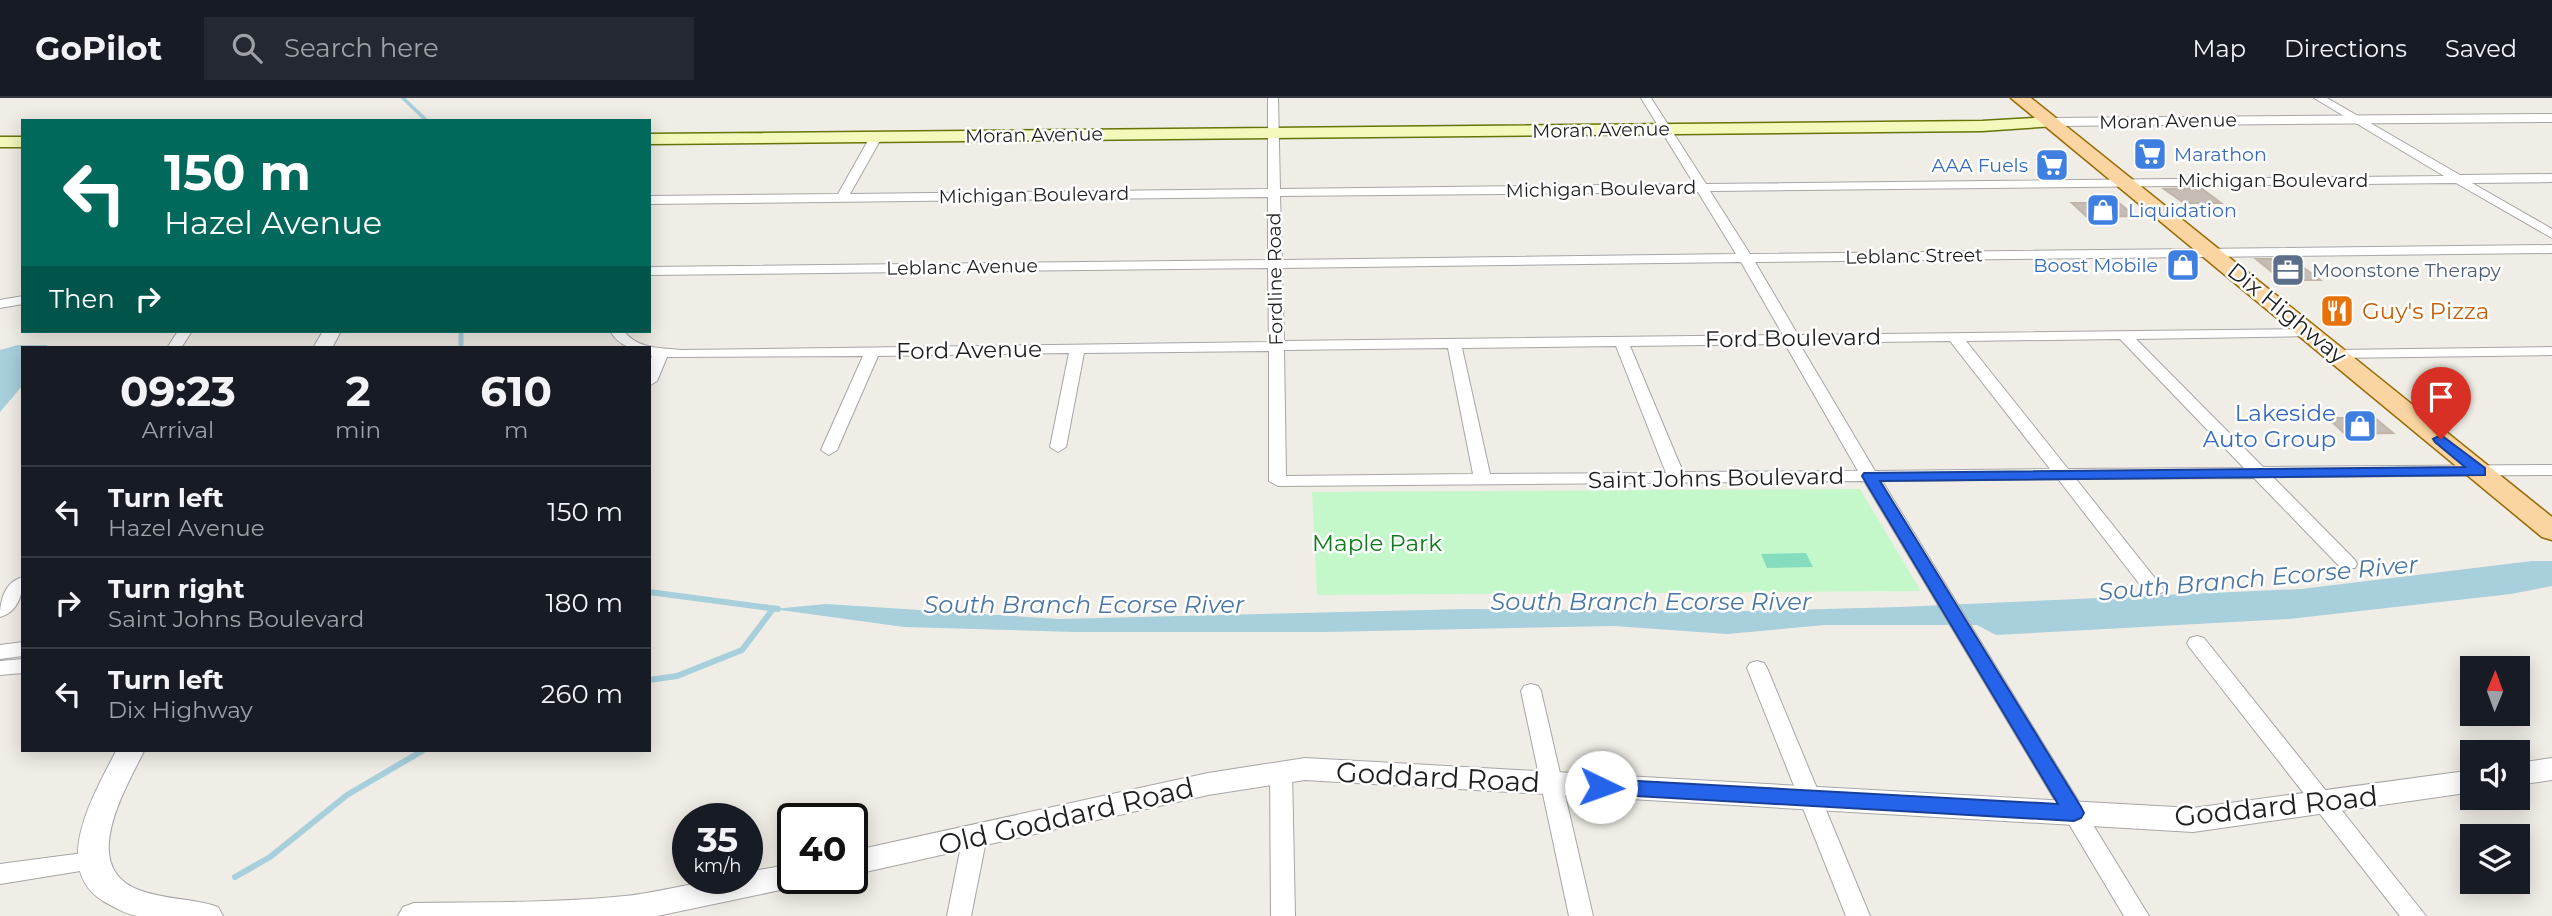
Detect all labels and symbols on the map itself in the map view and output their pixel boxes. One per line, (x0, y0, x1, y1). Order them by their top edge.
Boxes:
street label: Moran Avenue (2099, 108, 2237, 134)
street label: Moran Avenue (1532, 117, 1670, 143)
street label: Moran Avenue (965, 122, 1103, 148)
supermarket icon: Marathon (2131, 135, 2169, 173)
place label: Marathon (2174, 143, 2267, 166)
supermarket icon: AAA Fuels (2033, 146, 2071, 184)
place label: AAA Fuels (1932, 154, 2028, 177)
street label: Michigan Boulevard (2178, 169, 2368, 192)
street label: Michigan Boulevard (1506, 176, 1696, 202)
street label: Michigan Boulevard (939, 182, 1129, 208)
shop icon: Liquidation (2084, 191, 2122, 229)
place label: Liquidation (2128, 199, 2237, 222)
street label: Fordline Road (1262, 212, 1288, 346)
street label: Leblanc Street (1845, 243, 1983, 269)
shop icon: Boost Mobile (2164, 246, 2202, 284)
office icon: Moonstone Therapy (2269, 251, 2307, 289)
street label: Leblanc Avenue (886, 254, 1038, 280)
place label: Boost Mobile (2033, 254, 2158, 277)
street label: Dix Highway (2222, 257, 2352, 370)
place label: Moonstone Therapy (2312, 259, 2502, 282)
restaurant icon: Guy's Pizza (2318, 292, 2356, 330)
place label: Guy's Pizza (2362, 297, 2489, 325)
street label: Ford Boulevard (1705, 322, 1881, 354)
street label: Ford Avenue (896, 335, 1042, 365)
pin (2411, 367, 2471, 439)
place label: Lakeside Auto Group (2203, 399, 2336, 453)
shop icon: Lakeside Auto Group (2341, 407, 2379, 445)
street label: Saint Johns Boulevard (1588, 462, 1844, 494)
park label: Maple Park (1312, 529, 1442, 557)
water label: South Branch Ecorse River (2097, 549, 2420, 606)
water label: South Branch Ecorse River (1491, 587, 1813, 616)
water label: South Branch Ecorse River (924, 590, 1246, 619)
north arrow (2460, 656, 2530, 726)
position arrow (1564, 750, 1638, 824)
street label: Goddard Road (1335, 755, 1541, 799)
street label: Old Goddard Road (935, 770, 1197, 862)
street label: Goddard Road (2173, 778, 2379, 834)
speed limit sign: 40 (777, 803, 868, 894)

